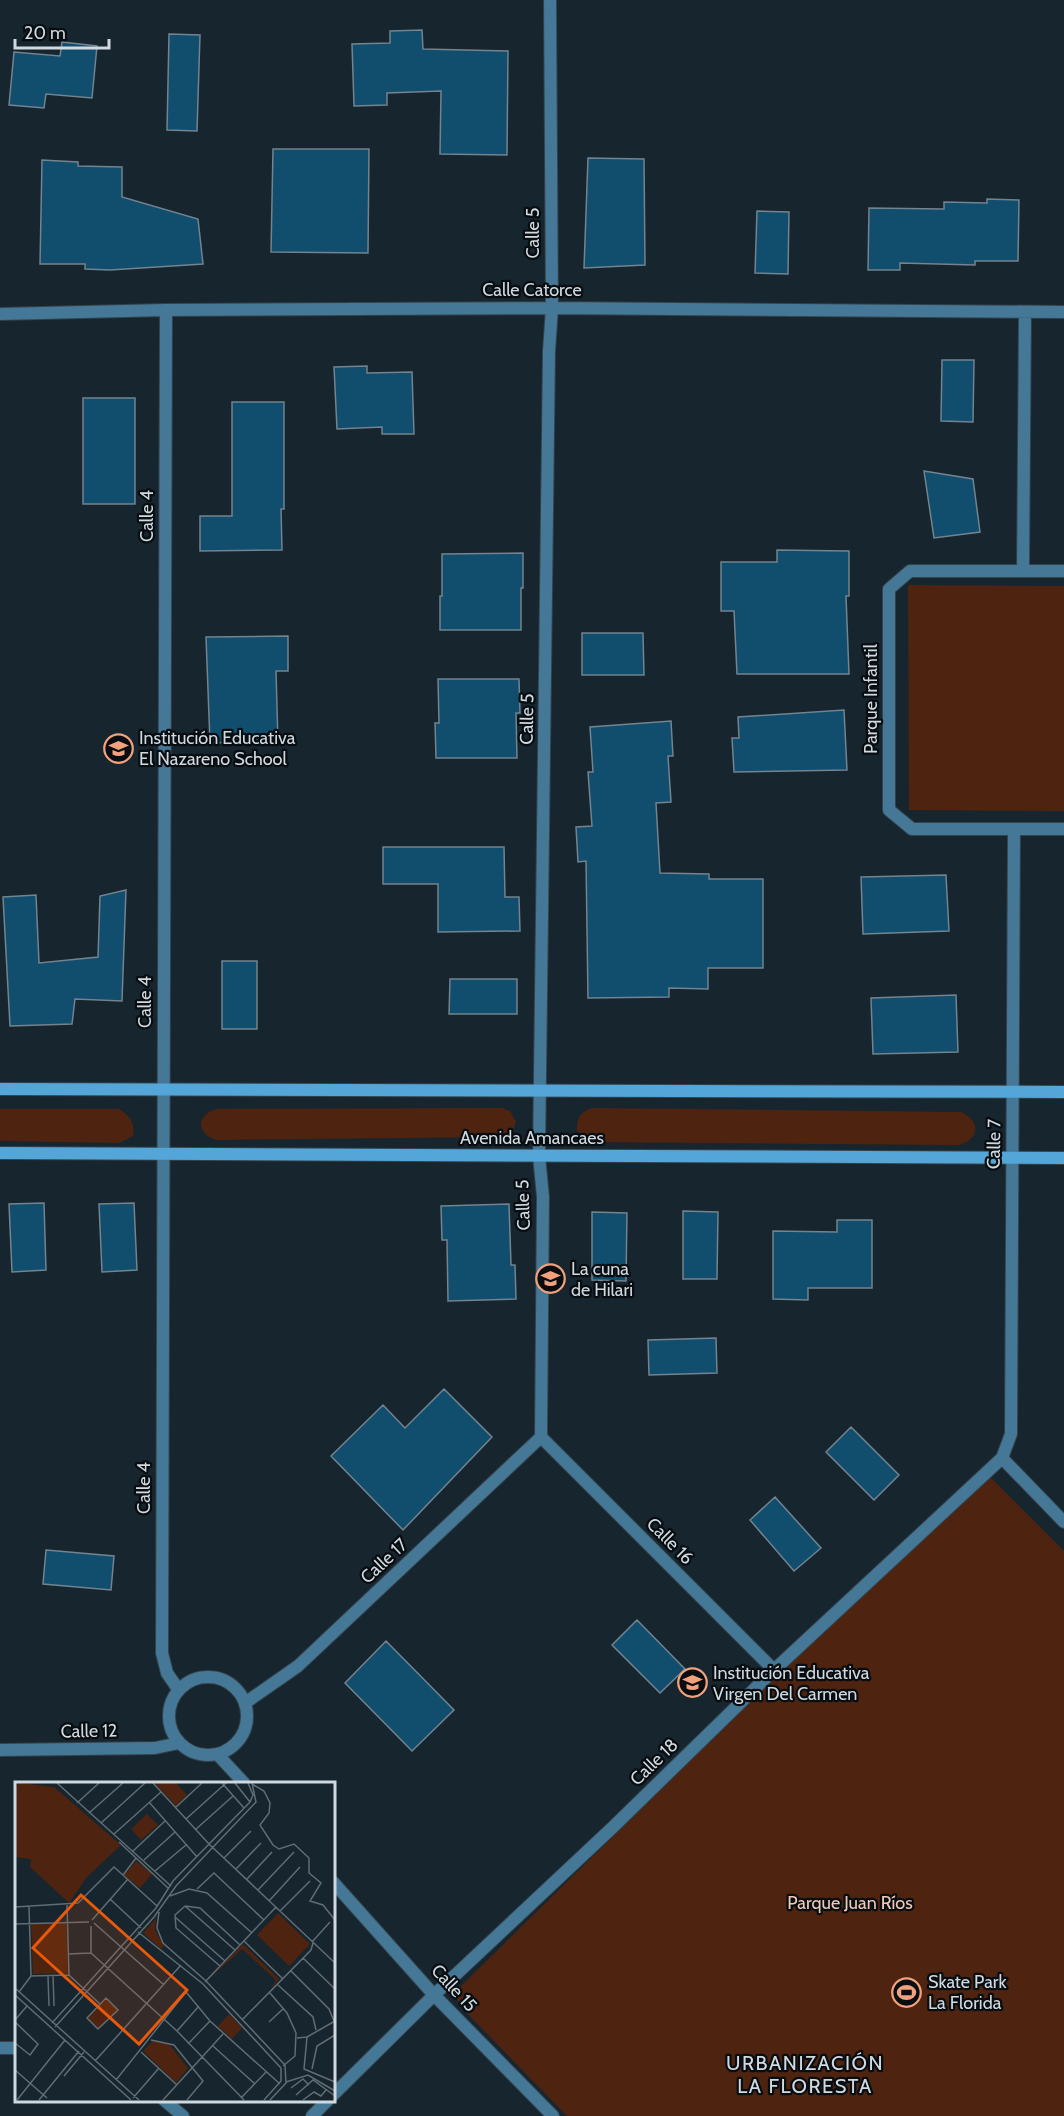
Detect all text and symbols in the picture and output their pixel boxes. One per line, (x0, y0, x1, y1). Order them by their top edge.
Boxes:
scale bar (15, 12, 110, 50)
text: 20 m (24, 22, 66, 44)
street label: Calle 5 (522, 207, 544, 259)
street label: Calle Catorce (482, 279, 582, 301)
street label: Calle 4 (136, 490, 158, 542)
street label: Parque Infantil (860, 643, 882, 754)
street label: Calle 5 (516, 693, 538, 745)
place label: Institución Educativa El Nazareno School (139, 727, 296, 770)
school or university icon: Institución Educativa El Nazareno School (102, 732, 134, 764)
street label: Calle 4 (134, 976, 156, 1028)
street label: Calle 7 (983, 1119, 1005, 1169)
street label: Avenida Amancaes (460, 1127, 604, 1149)
street label: Calle 5 (511, 1179, 535, 1231)
place label: La cuna de Hilari (571, 1258, 633, 1301)
school or university icon: La cuna de Hilari (534, 1263, 566, 1295)
street label: Calle 4 (133, 1462, 155, 1514)
street label: Calle 16 (642, 1513, 698, 1569)
street label: Calle 17 (356, 1534, 412, 1588)
place label: Institución Educativa Virgen Del Carmen (713, 1662, 870, 1705)
school or university icon: Institución Educativa Virgen Del Carmen (676, 1667, 708, 1699)
street label: Calle 12 (60, 1720, 118, 1742)
street label: Calle 18 (625, 1734, 683, 1790)
inset map (15, 1782, 334, 2101)
park label: Parque Juan Ríos (787, 1892, 913, 1914)
street label: Calle 15 (427, 1960, 481, 2016)
place label: Skate Park La Florida (928, 1971, 1007, 2014)
sports icon: Skate Park La Florida (891, 1976, 923, 2008)
district label: URBANIZACIÓN LA FLORESTA (726, 2051, 884, 2098)

